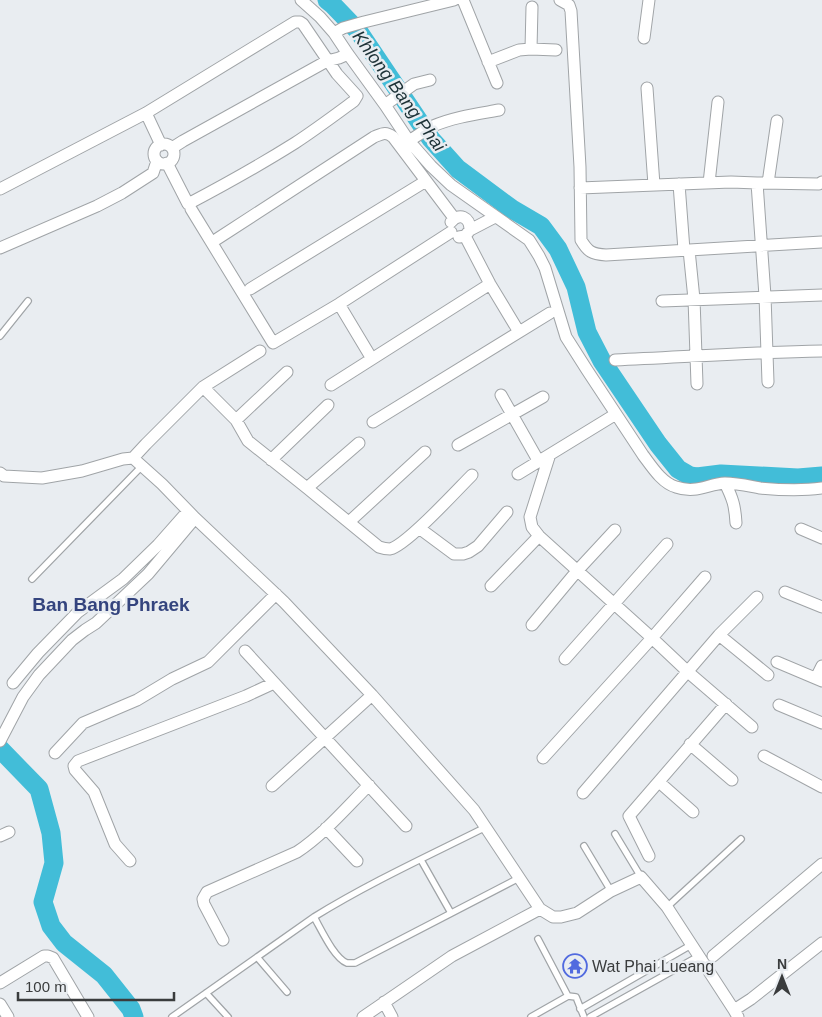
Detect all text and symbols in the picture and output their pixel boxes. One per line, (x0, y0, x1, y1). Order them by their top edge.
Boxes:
water label: Khlong Bang Phai (349, 27, 450, 156)
district label: Ban Bang Phraek (32, 594, 190, 615)
north arrow (757, 952, 807, 1002)
temple icon: Wat Phai Lueang (562, 953, 588, 979)
text: N (777, 956, 787, 972)
place label: Wat Phai Lueang (592, 958, 714, 975)
scale bar (18, 970, 174, 1002)
text: 100 m (25, 978, 67, 995)

